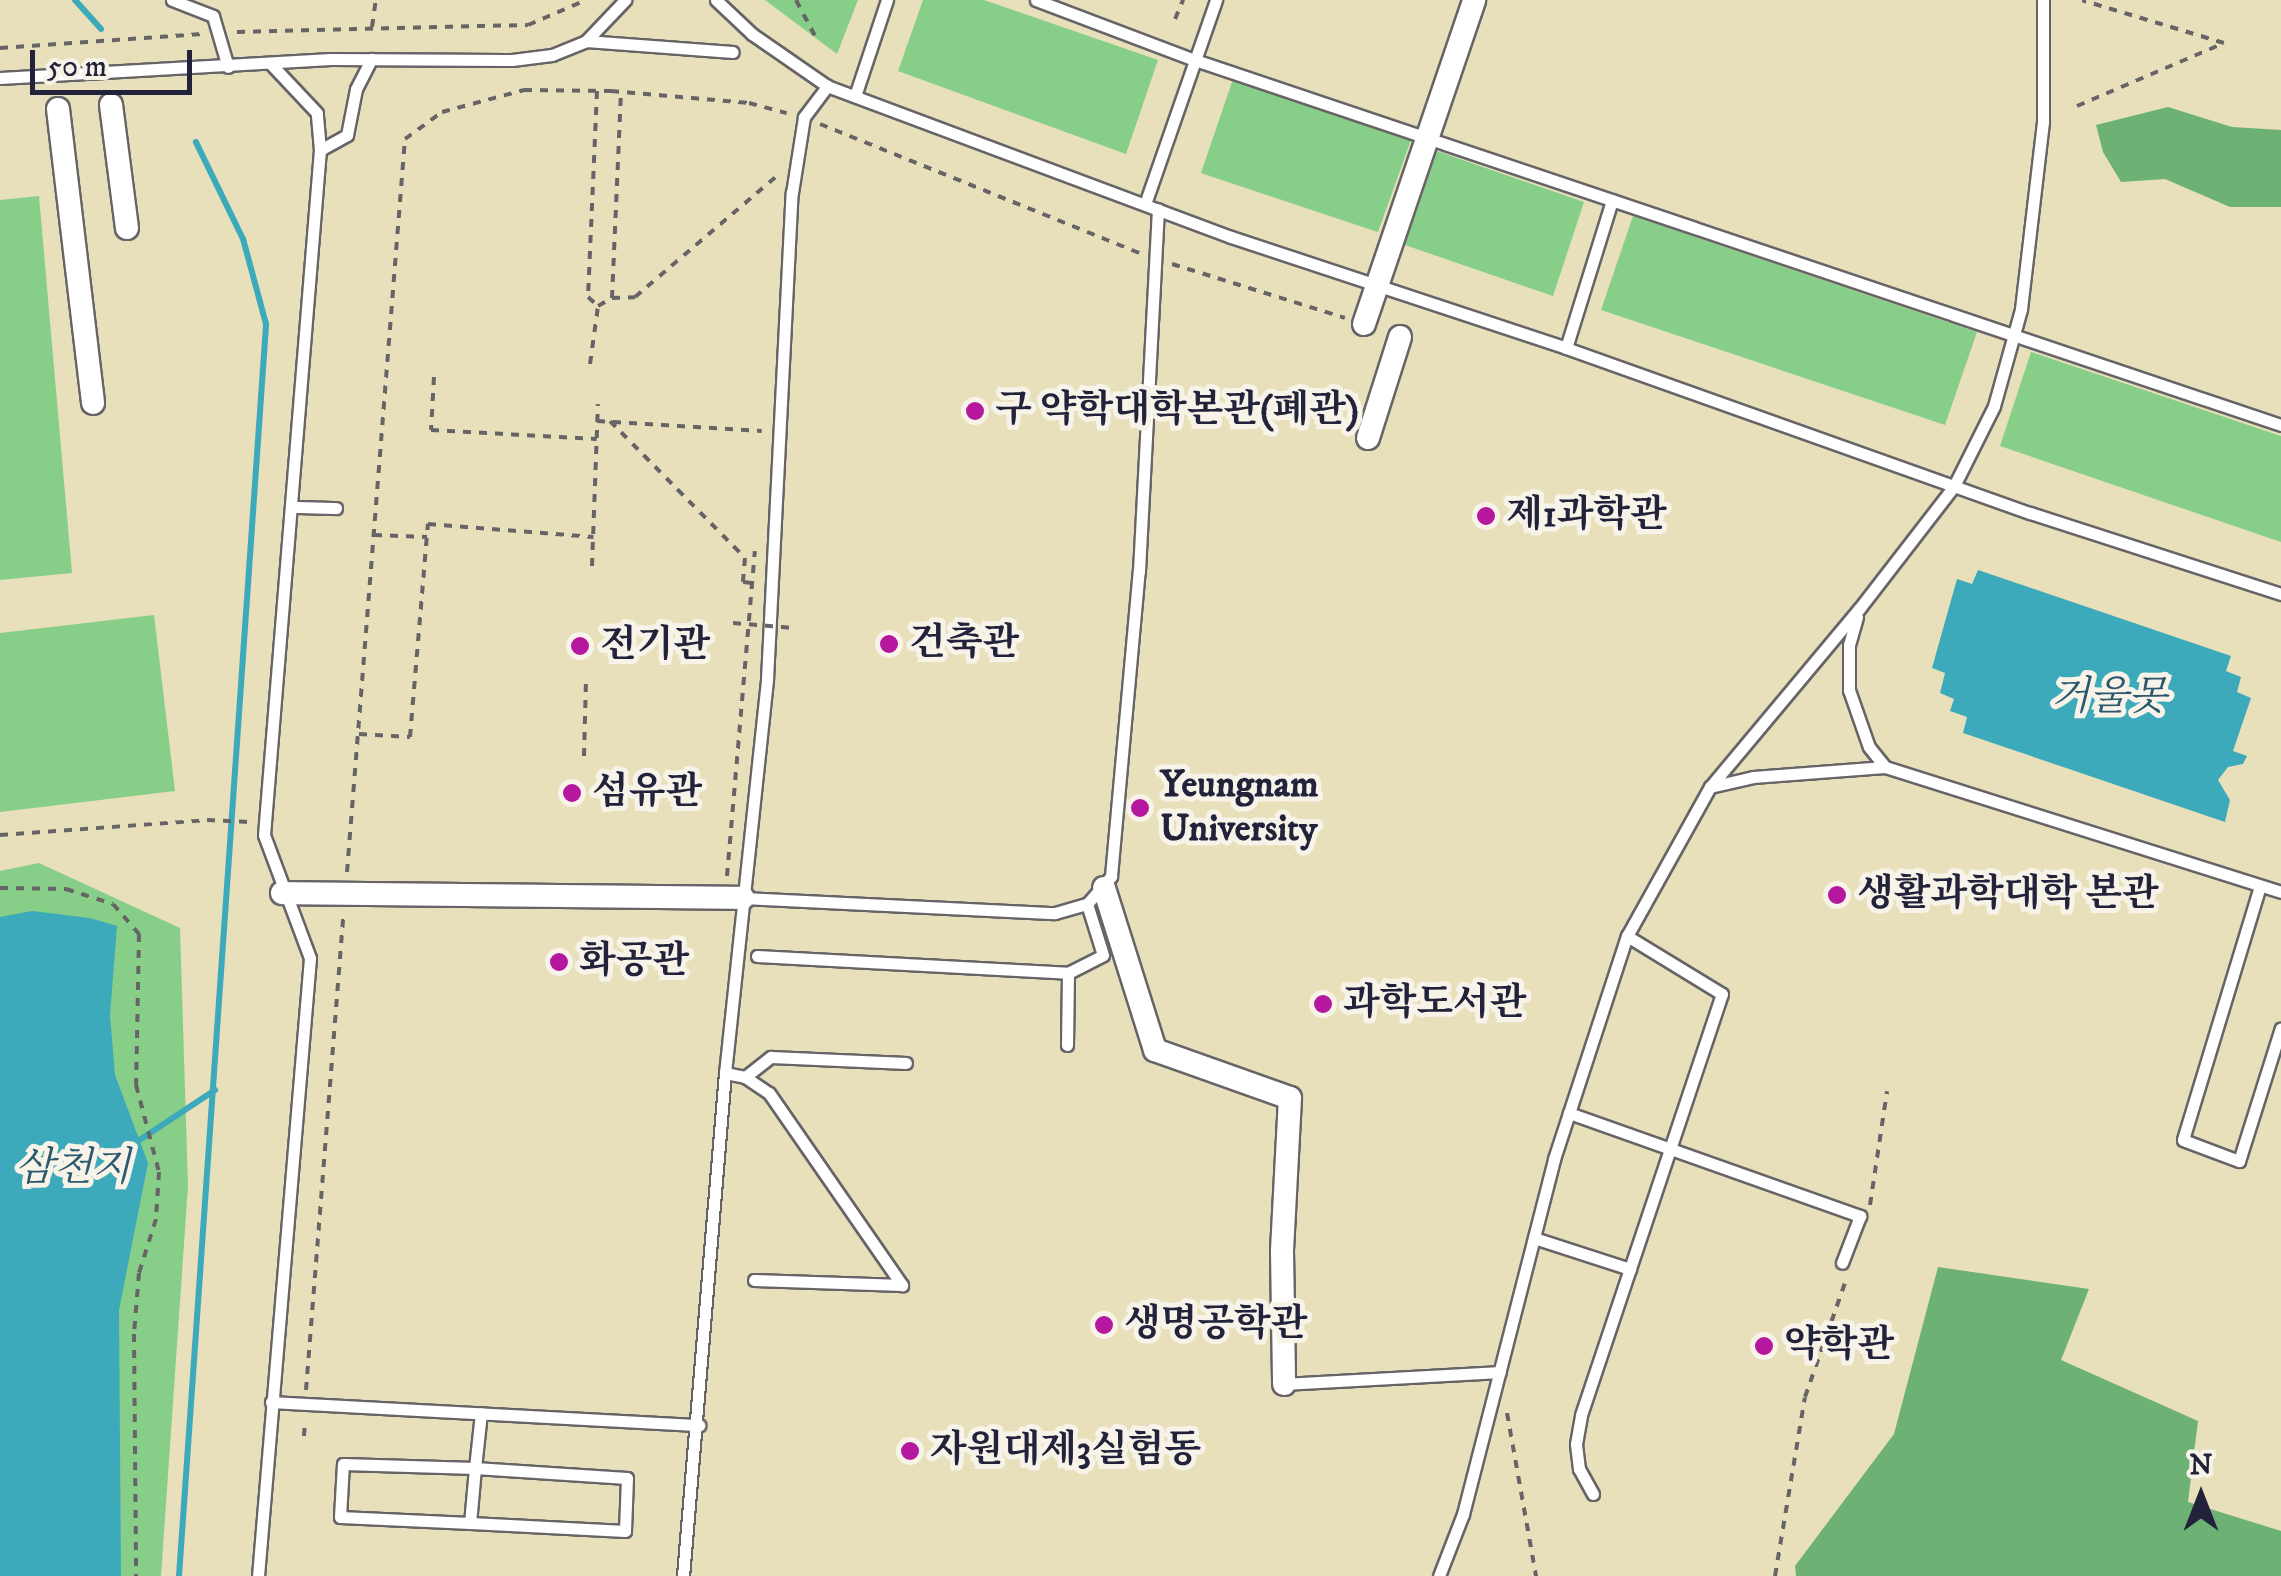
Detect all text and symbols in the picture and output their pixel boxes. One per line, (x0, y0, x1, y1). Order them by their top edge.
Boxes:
scale bar (35, 30, 198, 92)
text: 50 m (47, 49, 107, 86)
place label: 구 약학대학본관(폐관) (995, 388, 1359, 434)
marker: 구 약학대학본관(폐관) (964, 400, 986, 422)
place label: 제1과학관 (1506, 493, 1667, 539)
marker: 제1과학관 (1475, 505, 1497, 527)
place label: 건축관 (909, 621, 1019, 667)
place label: 전기관 (600, 623, 710, 669)
marker: 건축관 (878, 633, 900, 655)
marker: 전기관 (569, 635, 591, 657)
water label: 거울못 (2051, 674, 2167, 722)
place label: Yeungnam University (1160, 763, 1319, 852)
place label: 섬유관 (592, 770, 702, 816)
marker: 섬유관 (561, 782, 583, 804)
marker: Yeungnam University (1129, 797, 1151, 819)
place label: 생활과학대학 본관 (1857, 872, 2159, 918)
marker: 생활과학대학 본관 (1826, 884, 1848, 906)
place label: 화공관 (579, 939, 689, 985)
marker: 화공관 (548, 951, 570, 973)
place label: 과학도서관 (1343, 981, 1527, 1027)
marker: 과학도서관 (1312, 993, 1334, 1015)
water label: 삼천지 (15, 1145, 131, 1193)
place label: 생명공학관 (1124, 1302, 1308, 1348)
marker: 생명공학관 (1093, 1314, 1115, 1336)
place label: 약학관 (1784, 1323, 1894, 1369)
marker: 약학관 (1753, 1335, 1775, 1357)
place label: 자원대제3실험동 (930, 1428, 1201, 1474)
marker: 자원대제3실험동 (899, 1440, 921, 1462)
north arrow (2151, 1446, 2251, 1546)
text: N (2190, 1448, 2212, 1483)

